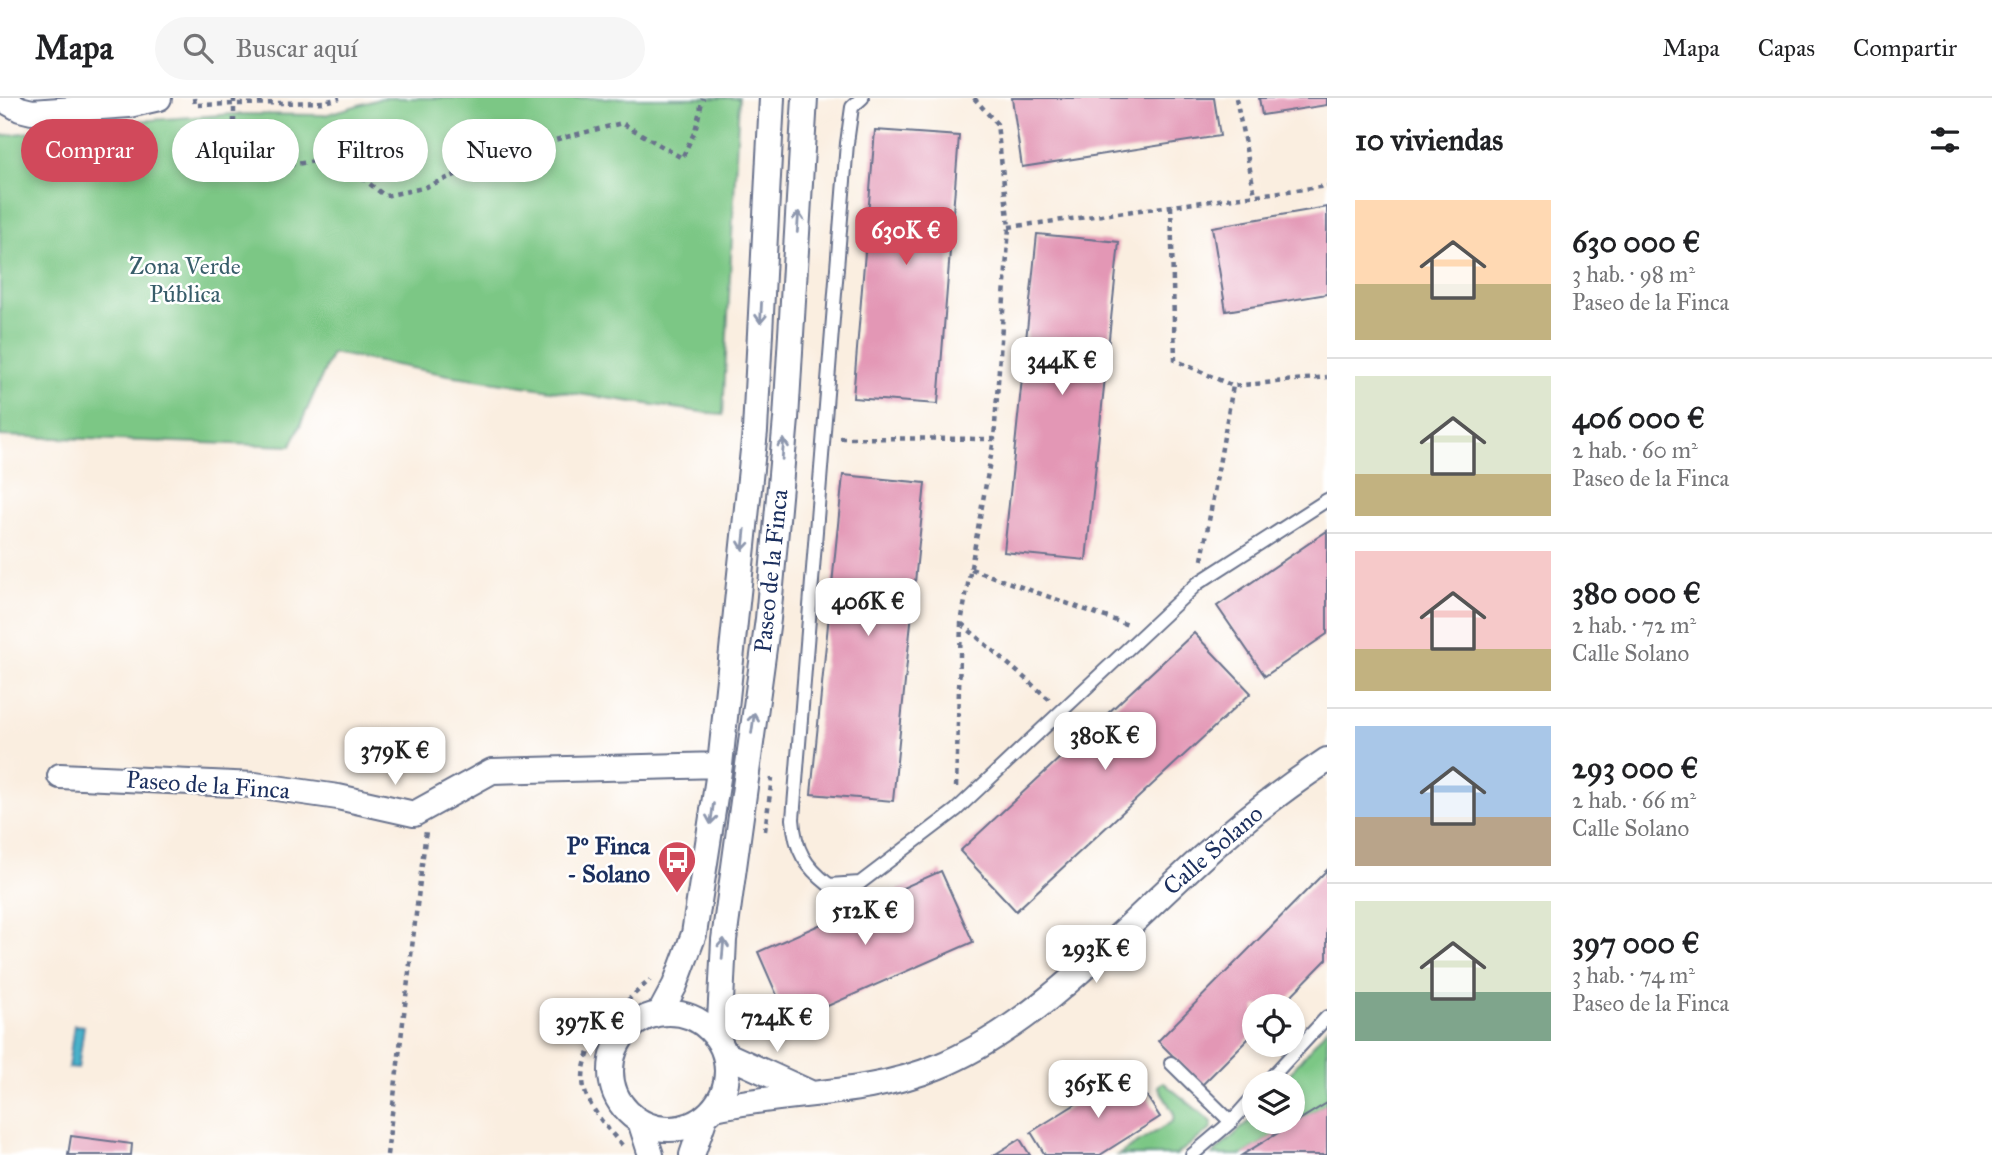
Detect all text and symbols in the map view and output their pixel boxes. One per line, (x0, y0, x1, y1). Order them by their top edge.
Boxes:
search box (155, 17, 645, 80)
text: Mapa (35, 28, 113, 68)
icon: search (179, 29, 217, 67)
text: Buscar aquí (235, 32, 358, 64)
text: Mapa (1663, 33, 1720, 63)
text: Capas (1758, 33, 1815, 63)
text: Compartir (1853, 33, 1957, 63)
chip: Comprar (21, 119, 158, 182)
chip: Alquilar (172, 119, 299, 182)
chip: Filtros (313, 119, 428, 182)
chip: Nuevo (442, 119, 556, 182)
icon: filters (1926, 121, 1964, 159)
text: 10 viviendas (1355, 122, 1503, 158)
pin: 630K € (849, 208, 963, 267)
one-way arrow (792, 211, 805, 233)
text: 630K € (871, 216, 941, 244)
text: 630 000 € (1572, 224, 1700, 260)
icon: home (1411, 228, 1495, 312)
park label: Zona Verde Pública (129, 251, 241, 309)
text: 3 hab. · 98 m² (1572, 260, 1695, 288)
text: Paseo de la Finca (1572, 288, 1729, 316)
one-way arrow (755, 301, 768, 324)
pin: 344K € (1005, 338, 1119, 397)
text: 344K € (1027, 346, 1097, 374)
text: 406 000 € (1572, 400, 1705, 436)
icon: home (1411, 404, 1495, 488)
text: 2 hab. · 60 m² (1572, 436, 1698, 464)
one-way arrow (777, 438, 790, 460)
text: Paseo de la Finca (1572, 464, 1729, 492)
street label: Paseo de la Finca (748, 487, 795, 654)
one-way arrow (737, 528, 750, 551)
text: 380 000 € (1572, 575, 1701, 611)
pin: 406K € (811, 578, 925, 638)
icon: home (1411, 579, 1495, 663)
text: 406K € (831, 587, 905, 615)
text: 2 hab. · 72 m² (1572, 611, 1696, 639)
text: Calle Solano (1572, 639, 1689, 667)
pin: 380K € (1048, 712, 1162, 772)
one-way arrow (747, 713, 760, 735)
text: 380K € (1070, 721, 1140, 749)
pin: 379K € (338, 728, 452, 787)
text: 379K € (360, 736, 430, 764)
text: 293 000 € (1572, 750, 1698, 786)
icon: home (1411, 754, 1495, 838)
street label: Paseo de la Finca (125, 764, 292, 806)
text: 2 hab. · 66 m² (1572, 786, 1696, 814)
street label: Calle Solano (1157, 799, 1269, 901)
one-way arrow (706, 803, 719, 825)
text: Calle Solano (1572, 814, 1689, 842)
place label: Pº Finca - Solano (567, 831, 651, 889)
bus stop icon: Pº Finca - Solano (656, 839, 698, 894)
pin: 512K € (808, 888, 922, 947)
text: 512K € (832, 896, 898, 924)
text: 397 000 € (1572, 925, 1700, 961)
pin: 293K € (1039, 926, 1153, 985)
icon: home (1411, 929, 1495, 1013)
text: 293K € (1062, 934, 1130, 962)
one-way arrow (717, 938, 730, 961)
text: 3 hab. · 74 m² (1572, 961, 1695, 989)
text: Paseo de la Finca (1572, 989, 1729, 1017)
map controls (1242, 994, 1305, 1134)
button: locate (1242, 994, 1305, 1057)
pin: 724K € (720, 995, 834, 1054)
pin: 397K € (533, 998, 647, 1058)
text: 724K € (741, 1003, 813, 1031)
text: 397K € (555, 1007, 625, 1035)
pin: 365K € (1041, 1060, 1155, 1120)
text: 365K € (1065, 1069, 1131, 1097)
button: layers (1242, 1071, 1305, 1134)

